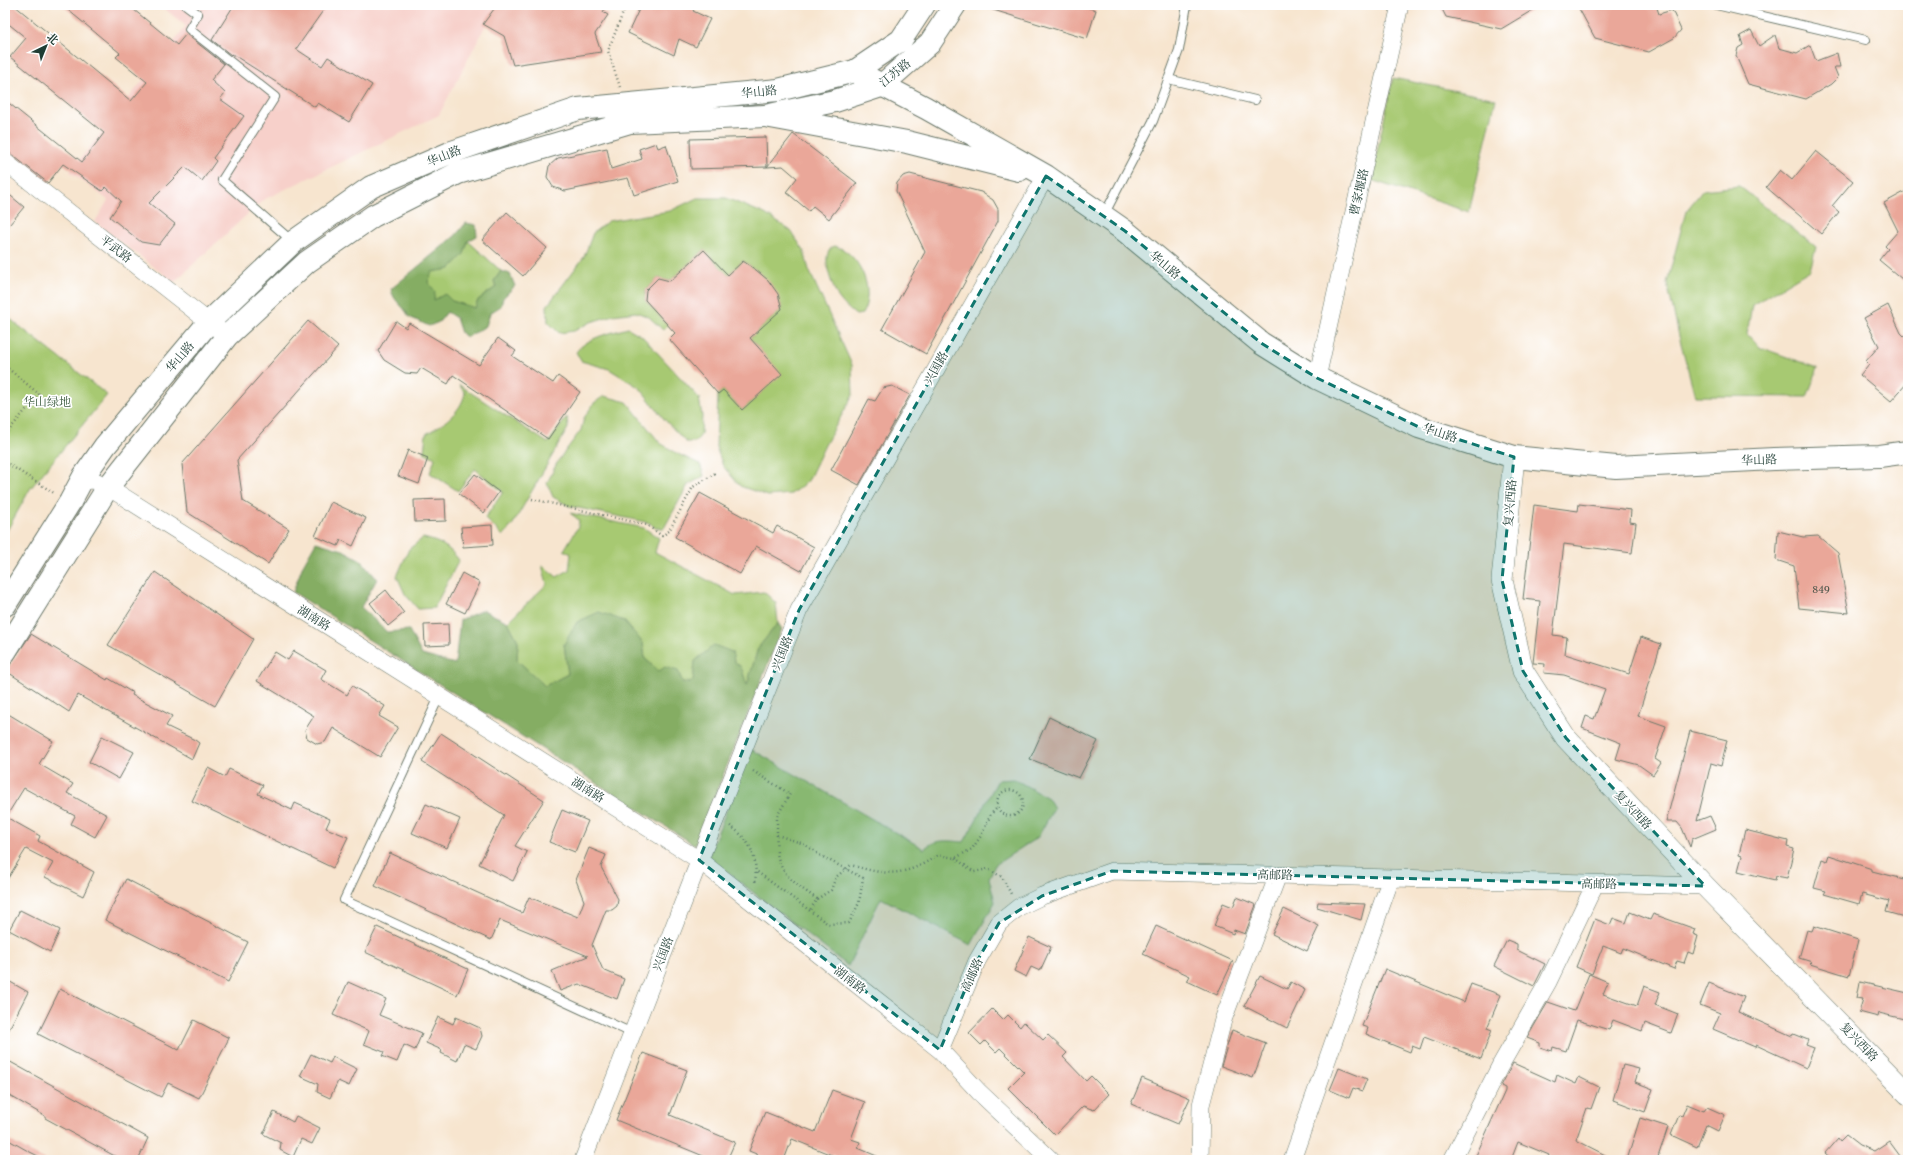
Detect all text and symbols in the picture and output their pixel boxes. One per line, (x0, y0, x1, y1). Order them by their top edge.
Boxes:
north arrow (26, 26, 66, 66)
text: 北 (44, 30, 62, 48)
street label: 江苏路 (876, 55, 913, 90)
street label: 华山路 (740, 82, 778, 101)
street label: 华山路 (424, 142, 463, 169)
street label: 曹家堰路 (1346, 167, 1371, 217)
street label: 平武路 (98, 232, 135, 266)
street label: 华山路 (1147, 247, 1184, 282)
street label: 华山路 (162, 338, 197, 375)
street label: 兴国路 (920, 348, 951, 387)
park label: 华山绿地 (23, 394, 71, 409)
street label: 华山路 (1421, 420, 1460, 445)
street label: 华山路 (1741, 451, 1777, 468)
street label: 复兴西路 (1500, 478, 1519, 528)
house number: 849 (1812, 583, 1830, 596)
street label: 湖南路 (295, 602, 334, 633)
street label: 兴国路 (768, 633, 795, 672)
street label: 湖南路 (569, 774, 608, 805)
street label: 复兴西路 (1612, 787, 1655, 832)
street label: 高邮路 (1257, 867, 1293, 882)
street label: 高邮路 (1581, 876, 1617, 891)
street label: 兴国路 (649, 934, 676, 973)
street label: 高邮路 (957, 955, 986, 994)
street label: 湖南路 (832, 963, 869, 997)
street label: 复兴西路 (1837, 1019, 1881, 1064)

